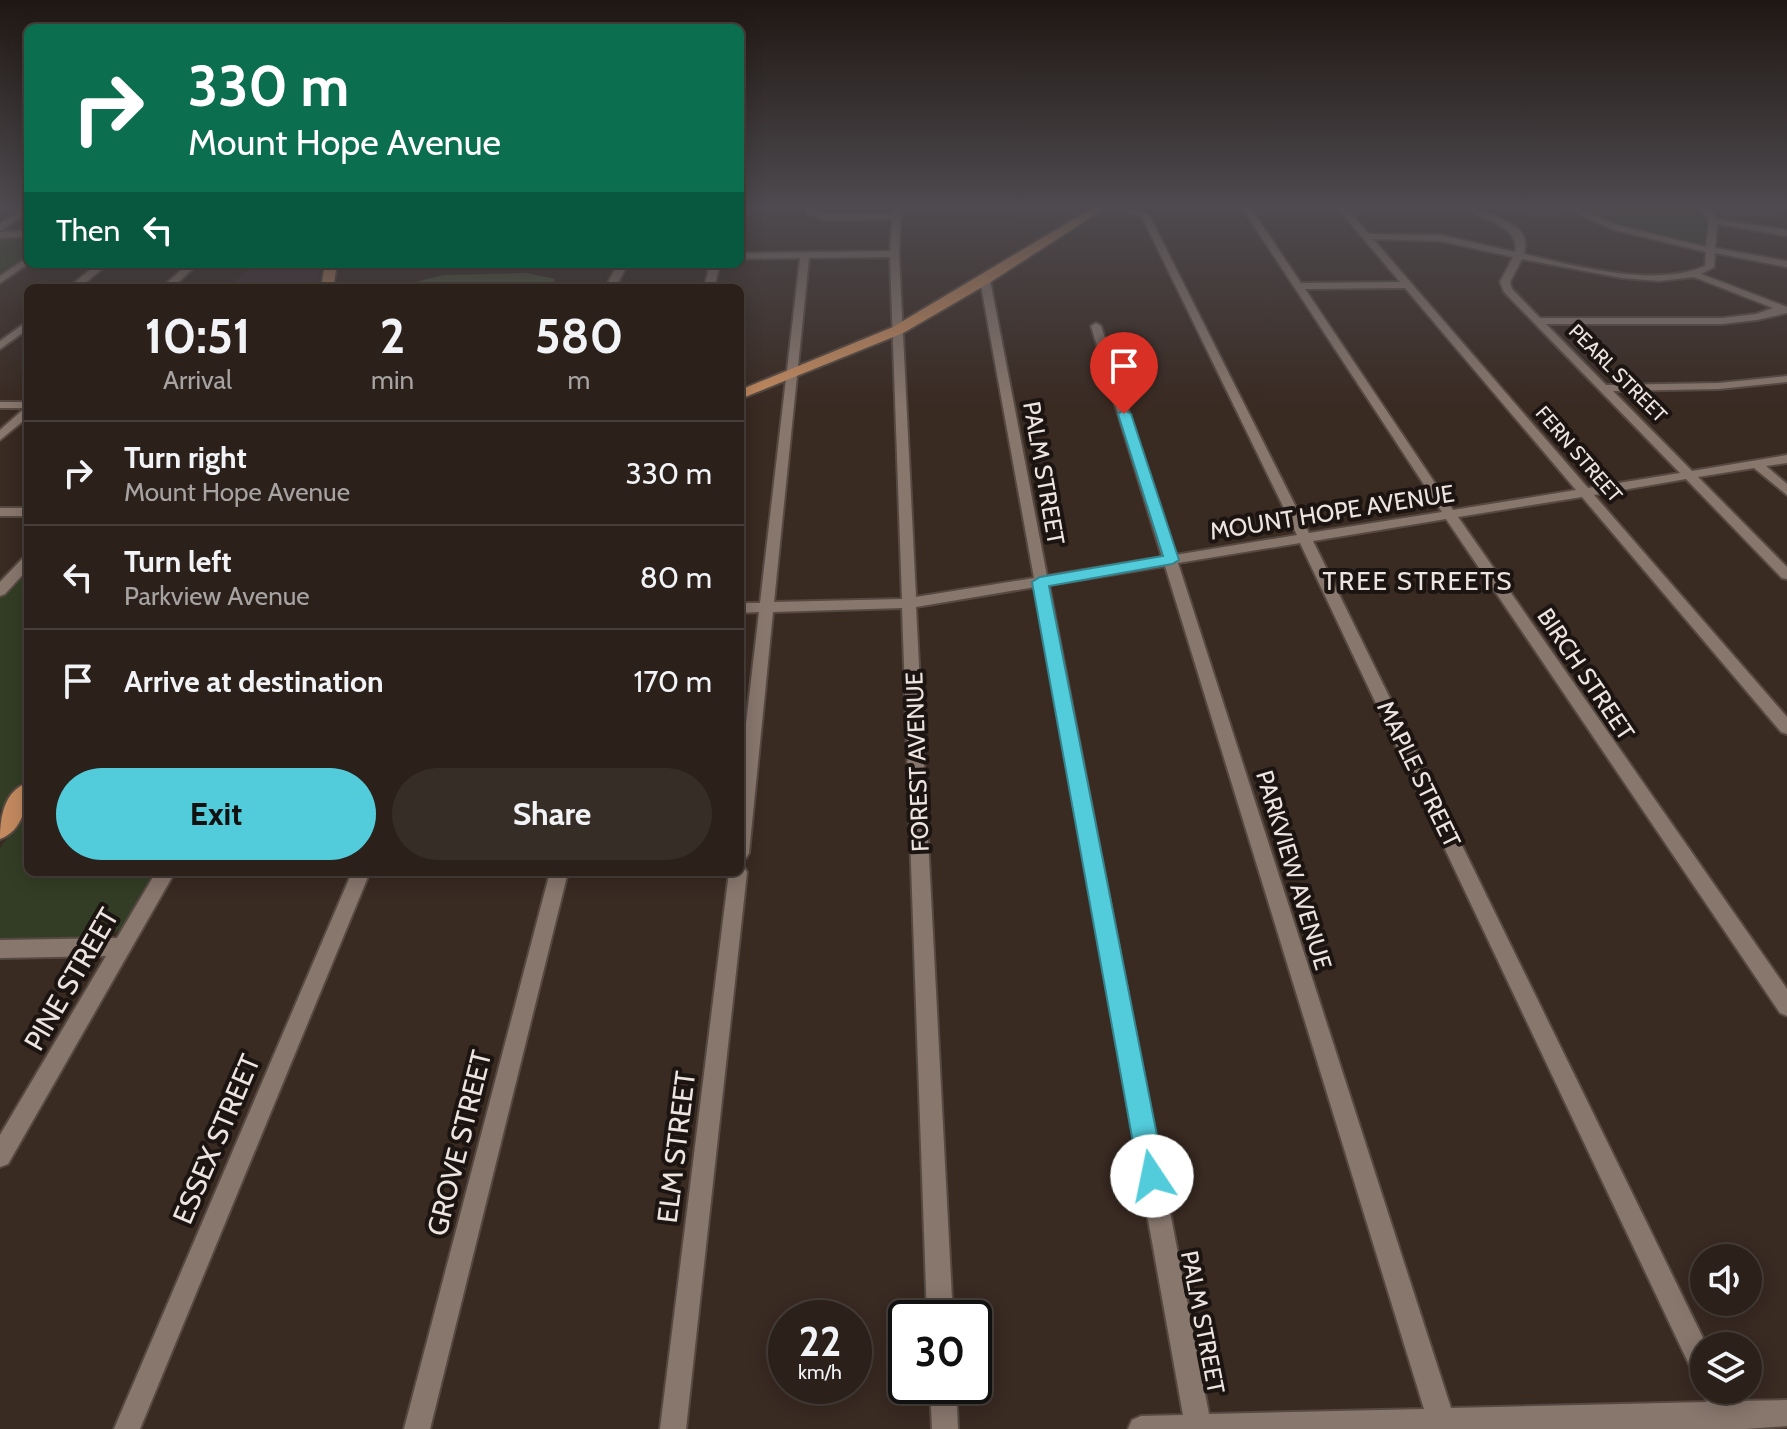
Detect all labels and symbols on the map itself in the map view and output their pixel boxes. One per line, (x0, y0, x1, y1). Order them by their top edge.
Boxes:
street label: PEARL STREET (1564, 319, 1672, 427)
pin (1090, 332, 1158, 414)
street label: PALM STREET (1017, 399, 1071, 547)
street label: FERN STREET (1531, 401, 1627, 507)
street label: MOUNT HOPE AVENUE (1208, 478, 1456, 546)
district label: TREE STREETS (1323, 565, 1513, 597)
street label: BIRCH STREET (1531, 603, 1641, 746)
street label: FOREST AVENUE (899, 672, 935, 852)
street label: MAPLE STREET (1371, 696, 1467, 852)
street label: PARKVIEW AVENUE (1250, 767, 1338, 973)
street label: PINE STREET (17, 902, 125, 1056)
street label: GROVE STREET (420, 1047, 498, 1239)
street label: ESSEX STREET (165, 1049, 267, 1229)
street label: ELM STREET (650, 1069, 702, 1225)
position arrow (1110, 1134, 1194, 1218)
street label: PALM STREET (1175, 1248, 1231, 1396)
speed limit sign: 30 (888, 1300, 992, 1404)

